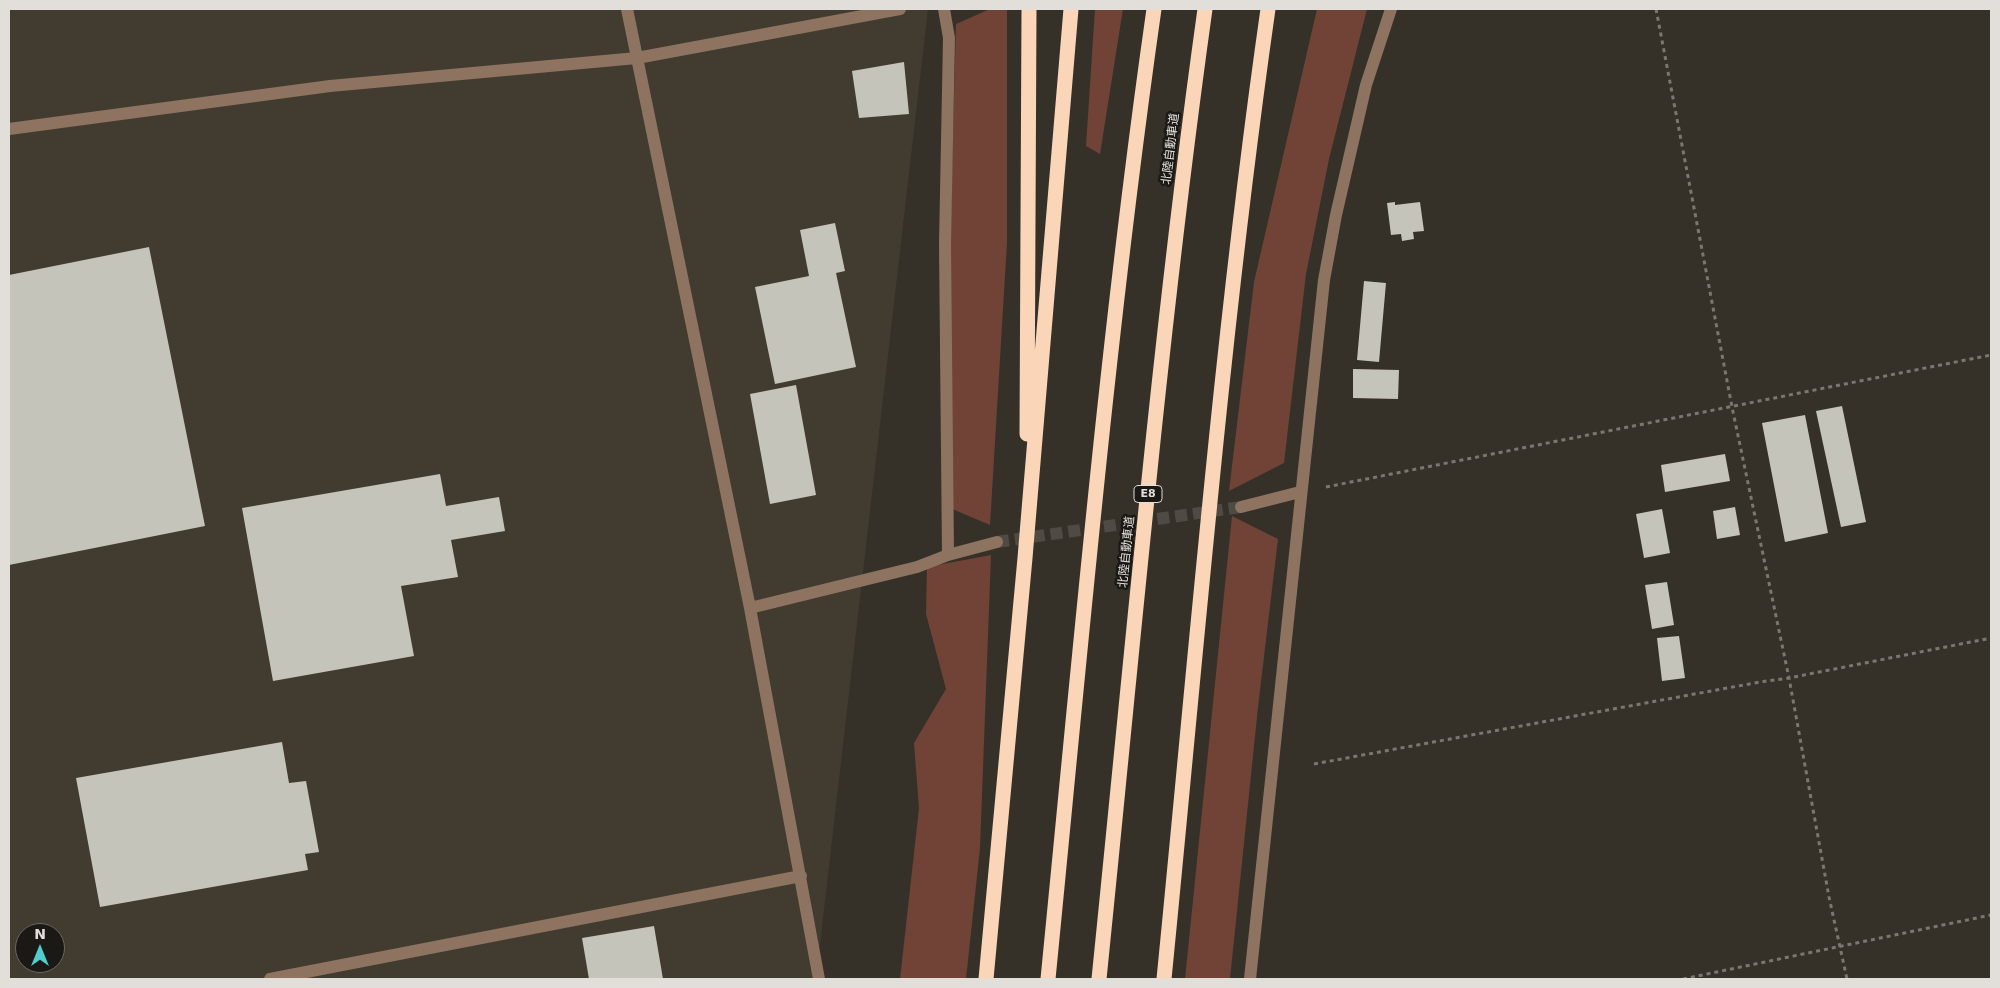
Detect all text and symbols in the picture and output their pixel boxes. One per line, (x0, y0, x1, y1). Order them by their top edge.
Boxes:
street label: 北陸自動車道 (1159, 112, 1183, 186)
road number: E8 (1134, 486, 1162, 502)
street label: 北陸自動車道 (1116, 515, 1138, 589)
north arrow (15, 923, 65, 973)
text: N (34, 926, 46, 942)

